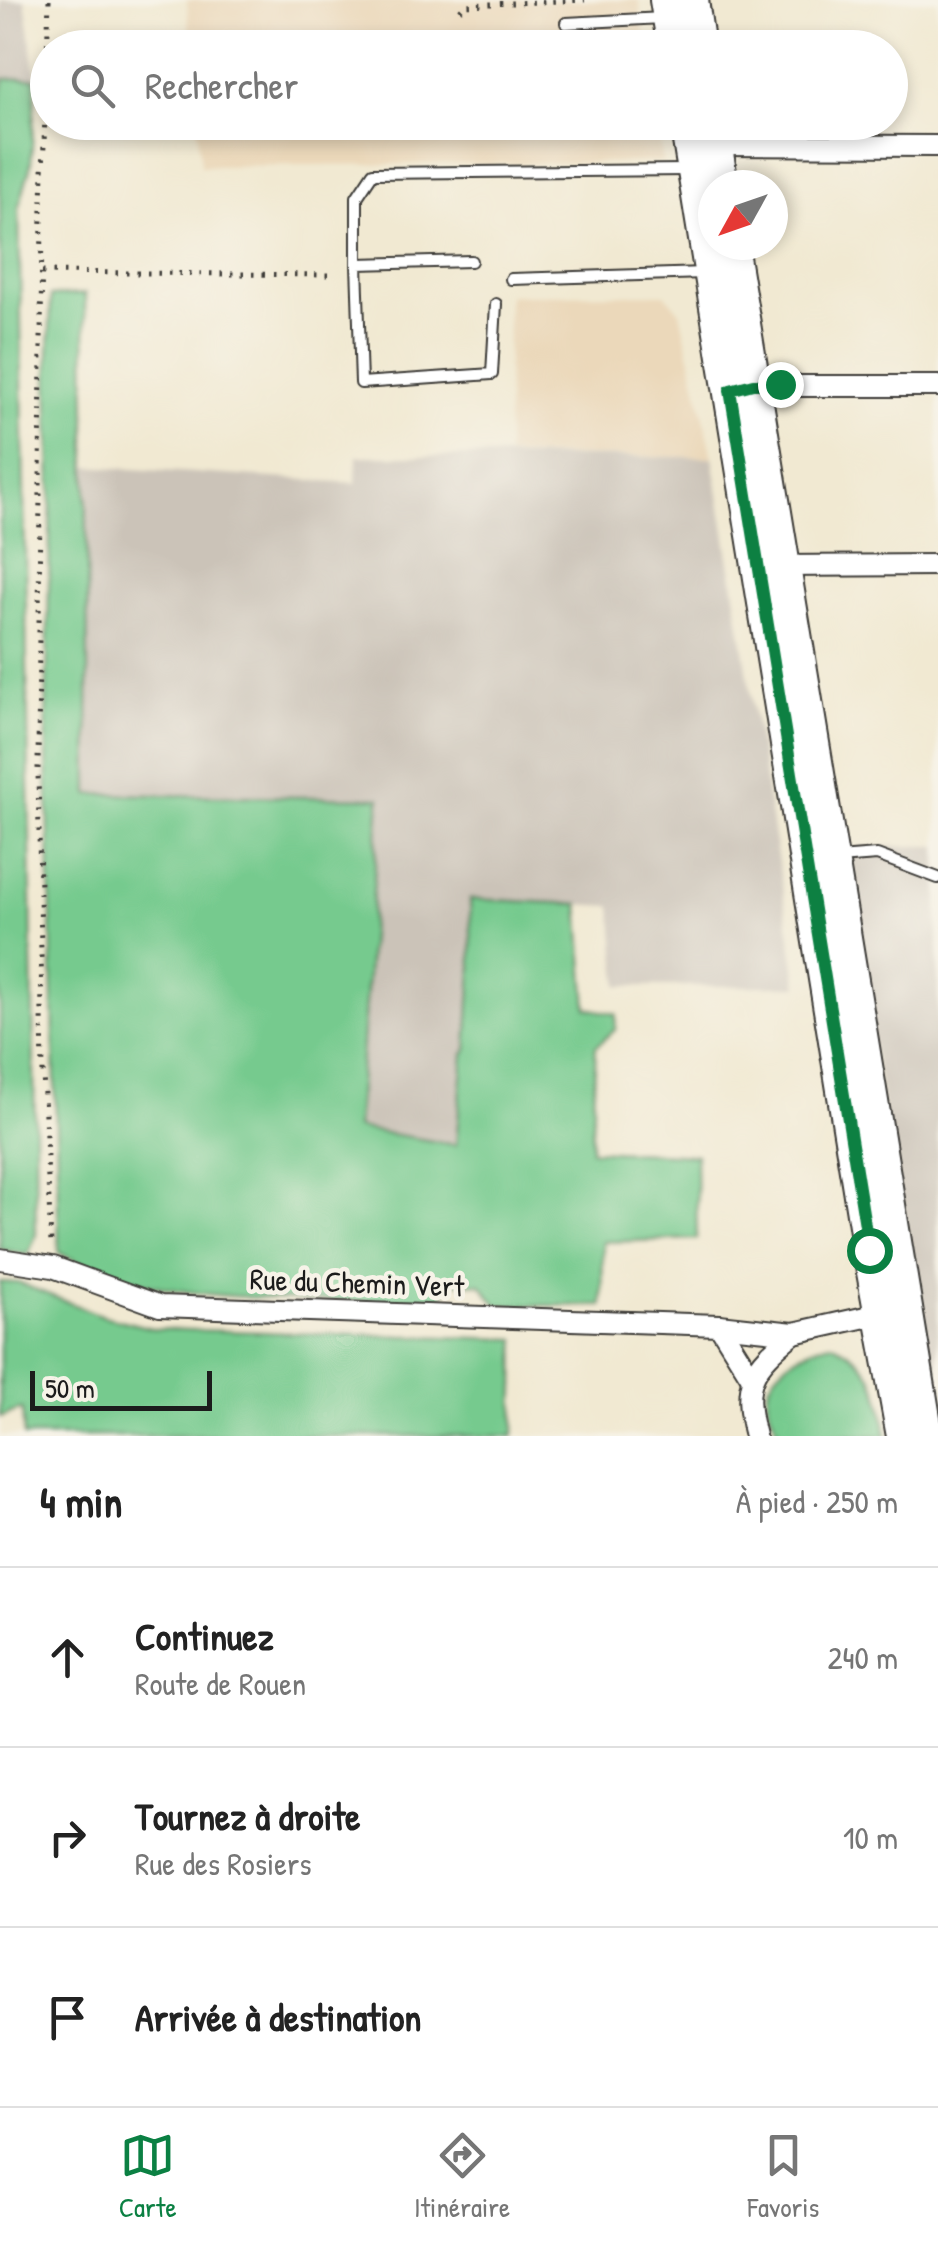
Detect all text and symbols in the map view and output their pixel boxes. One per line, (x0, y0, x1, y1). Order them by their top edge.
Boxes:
search box (30, 30, 908, 140)
icon: search (65, 58, 120, 113)
text: Rechercher (145, 59, 298, 111)
north arrow (698, 170, 788, 260)
route end (758, 362, 804, 408)
route start (847, 1228, 893, 1274)
street label: Rue du Chemin Vert (249, 1258, 465, 1306)
scale bar (30, 1366, 212, 1410)
text: 50 m (45, 1369, 95, 1407)
text: 4 min (40, 1473, 122, 1530)
text: À pied · 250 m (736, 1480, 898, 1523)
text: Continuez (135, 1610, 274, 1662)
icon: ahead (40, 1630, 95, 1685)
text: 240 m (828, 1636, 898, 1679)
text: Route de Rouen (135, 1662, 306, 1705)
text: Tournez à droite (135, 1790, 360, 1842)
icon: right (40, 1810, 95, 1865)
text: 10 m (843, 1816, 898, 1859)
text: Rue des Rosiers (135, 1842, 312, 1885)
icon: arrive (40, 1990, 95, 2045)
text: Arrivée à destination (135, 1991, 421, 2043)
tab: Carte (119, 2128, 177, 2226)
tab: Itinéraire (414, 2128, 510, 2226)
tab: Favoris (748, 2128, 819, 2226)

